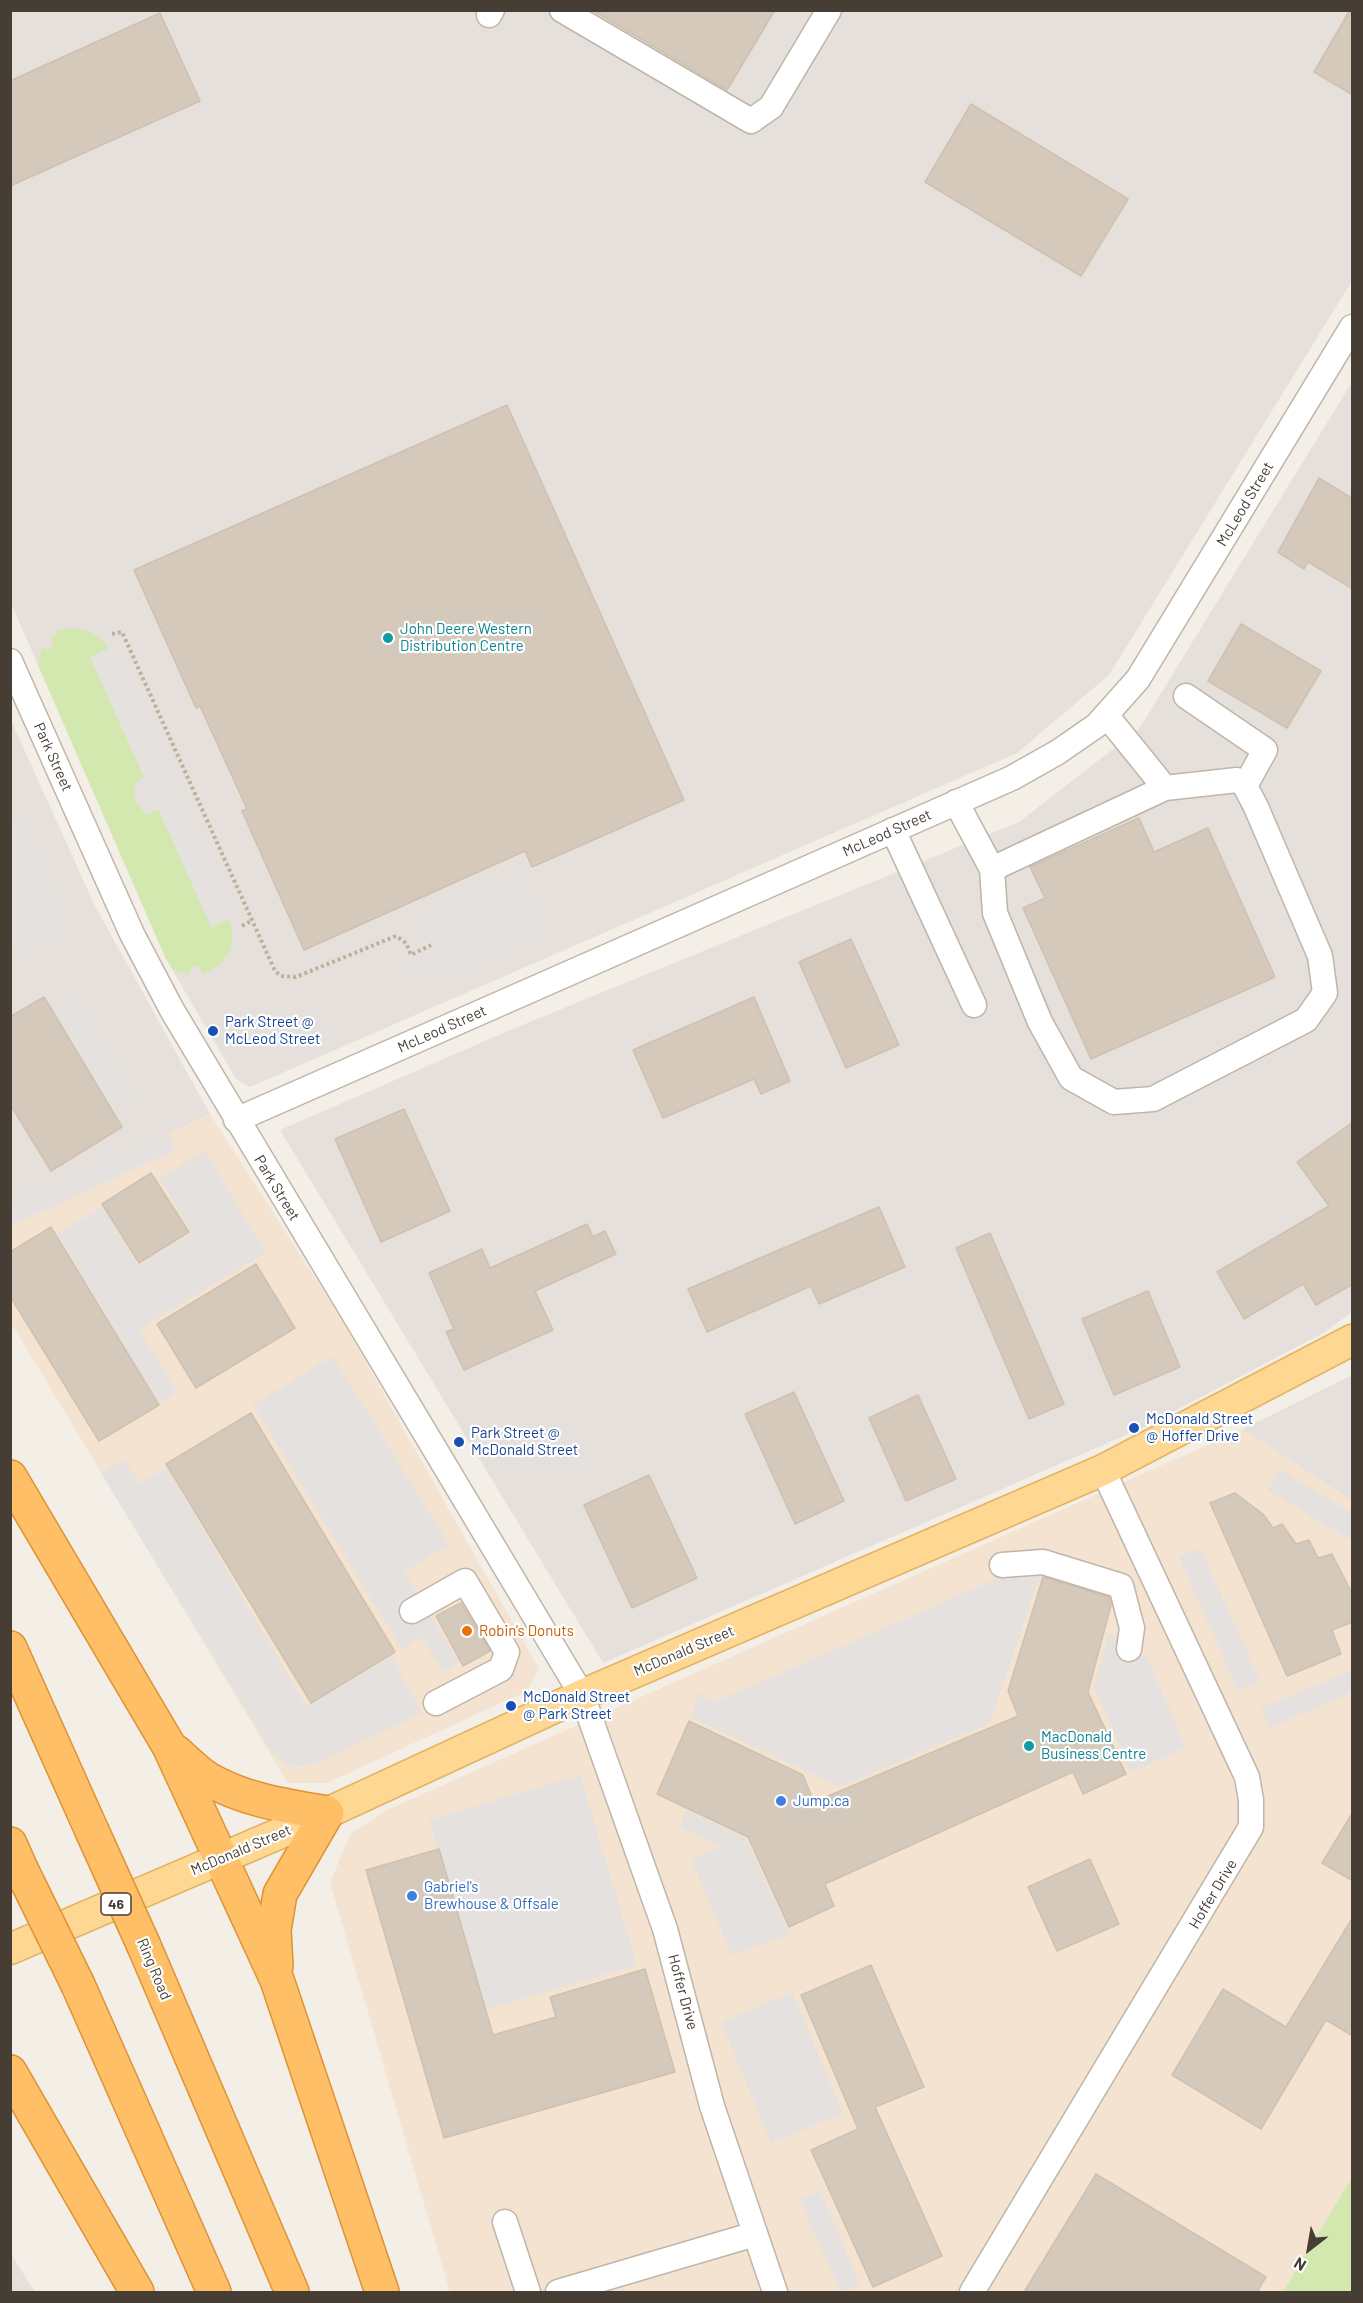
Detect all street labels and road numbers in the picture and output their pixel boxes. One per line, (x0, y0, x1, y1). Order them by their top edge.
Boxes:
street label: McLeod Street (1213, 458, 1277, 550)
street label: Park Street (30, 720, 76, 794)
street label: McLeod Street (840, 805, 934, 861)
street label: McLeod Street (395, 1001, 489, 1057)
street label: Park Street (250, 1152, 304, 1224)
street label: McDonald Street (631, 1622, 737, 1680)
street label: McDonald Street (188, 1821, 294, 1879)
street label: Hoffer Drive (1185, 1856, 1241, 1932)
road number: 46 (101, 1893, 131, 1915)
street label: Ring Road (133, 1935, 175, 2003)
street label: Hoffer Drive (664, 1952, 702, 2032)

